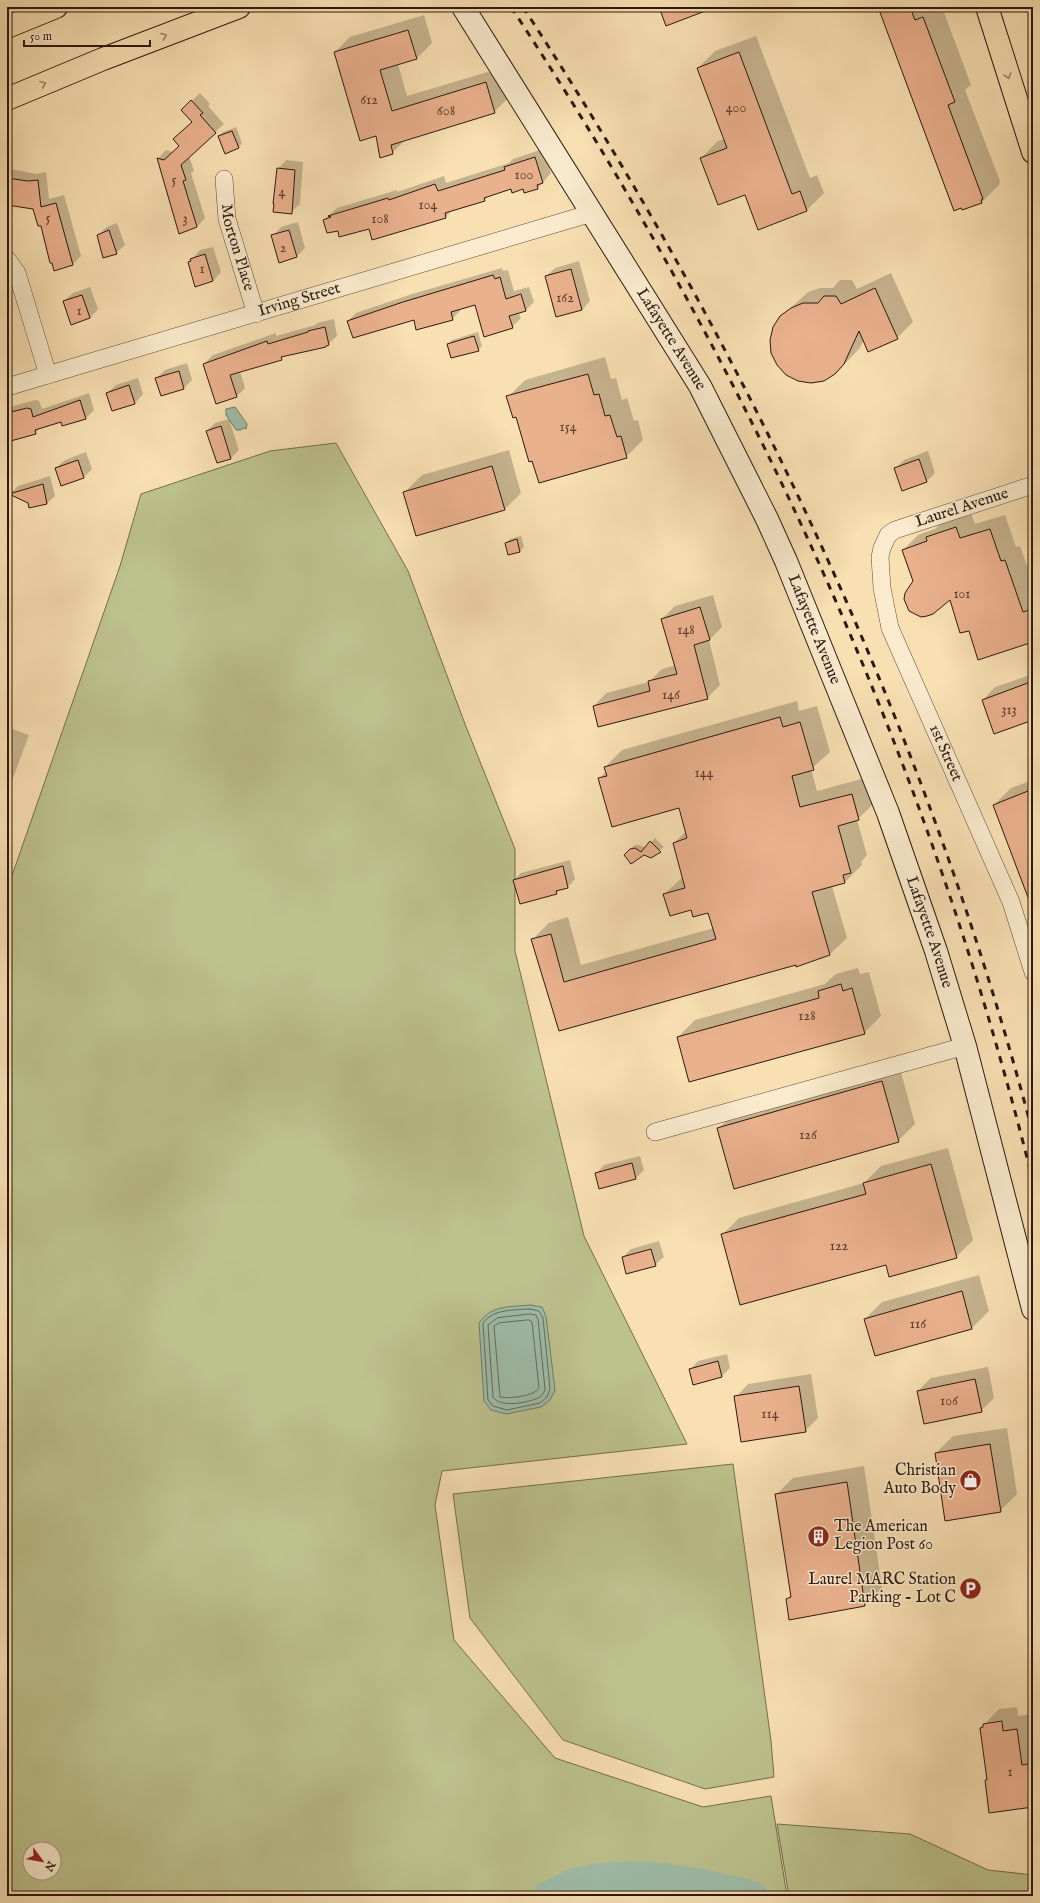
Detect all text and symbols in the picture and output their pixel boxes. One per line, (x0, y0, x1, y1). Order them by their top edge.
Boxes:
scale bar (24, 22, 150, 48)
text: 50 m (30, 29, 52, 44)
one-way arrow (160, 32, 167, 40)
one-way arrow (1003, 72, 1012, 79)
one-way arrow (39, 80, 46, 88)
house number: 612 (360, 91, 378, 109)
house number: 400 (726, 99, 746, 117)
house number: 608 (437, 102, 455, 120)
house number: 100 (515, 166, 534, 184)
house number: 5 (171, 171, 177, 189)
house number: 4 (279, 183, 286, 201)
house number: 104 (419, 196, 438, 214)
street label: Morton Place (216, 203, 258, 294)
house number: 5 (45, 209, 51, 227)
house number: 3 (182, 210, 188, 228)
house number: 108 (371, 210, 389, 228)
house number: 2 (280, 239, 287, 257)
house number: 1 (199, 260, 205, 278)
street label: Irving Street (256, 278, 343, 322)
street label: Lafayette Avenue (631, 285, 710, 394)
house number: 162 (556, 289, 574, 307)
house number: 1 (76, 302, 82, 320)
house number: 154 (559, 418, 577, 436)
street label: Laurel Avenue (913, 484, 1011, 532)
street label: Lafayette Avenue (783, 572, 845, 687)
house number: 101 (953, 585, 971, 603)
house number: 148 (677, 621, 695, 639)
house number: 146 (662, 686, 681, 704)
house number: 313 (1001, 701, 1017, 719)
street label: 1st Street (924, 722, 967, 785)
house number: 144 (695, 764, 714, 782)
street label: Lafayette Avenue (901, 874, 957, 991)
house number: 128 (798, 1007, 816, 1025)
house number: 126 (799, 1126, 818, 1144)
house number: 122 (830, 1237, 849, 1255)
house number: 116 (910, 1315, 927, 1333)
house number: 106 (940, 1392, 959, 1410)
house number: 114 (761, 1405, 779, 1423)
place label: Christian Auto Body (883, 1461, 956, 1499)
shop icon: Christian Auto Body (958, 1467, 984, 1493)
place label: The American Legion Post 60 (834, 1517, 933, 1555)
building icon: The American Legion Post 60 (805, 1523, 831, 1549)
place label: Laurel MARC Station Parking - Lot C (808, 1570, 956, 1608)
parking icon: Laurel MARC Station Parking - Lot C (958, 1576, 984, 1602)
house number: 1 (1007, 1763, 1013, 1781)
north arrow (22, 1841, 62, 1881)
text: N (41, 1857, 59, 1874)

